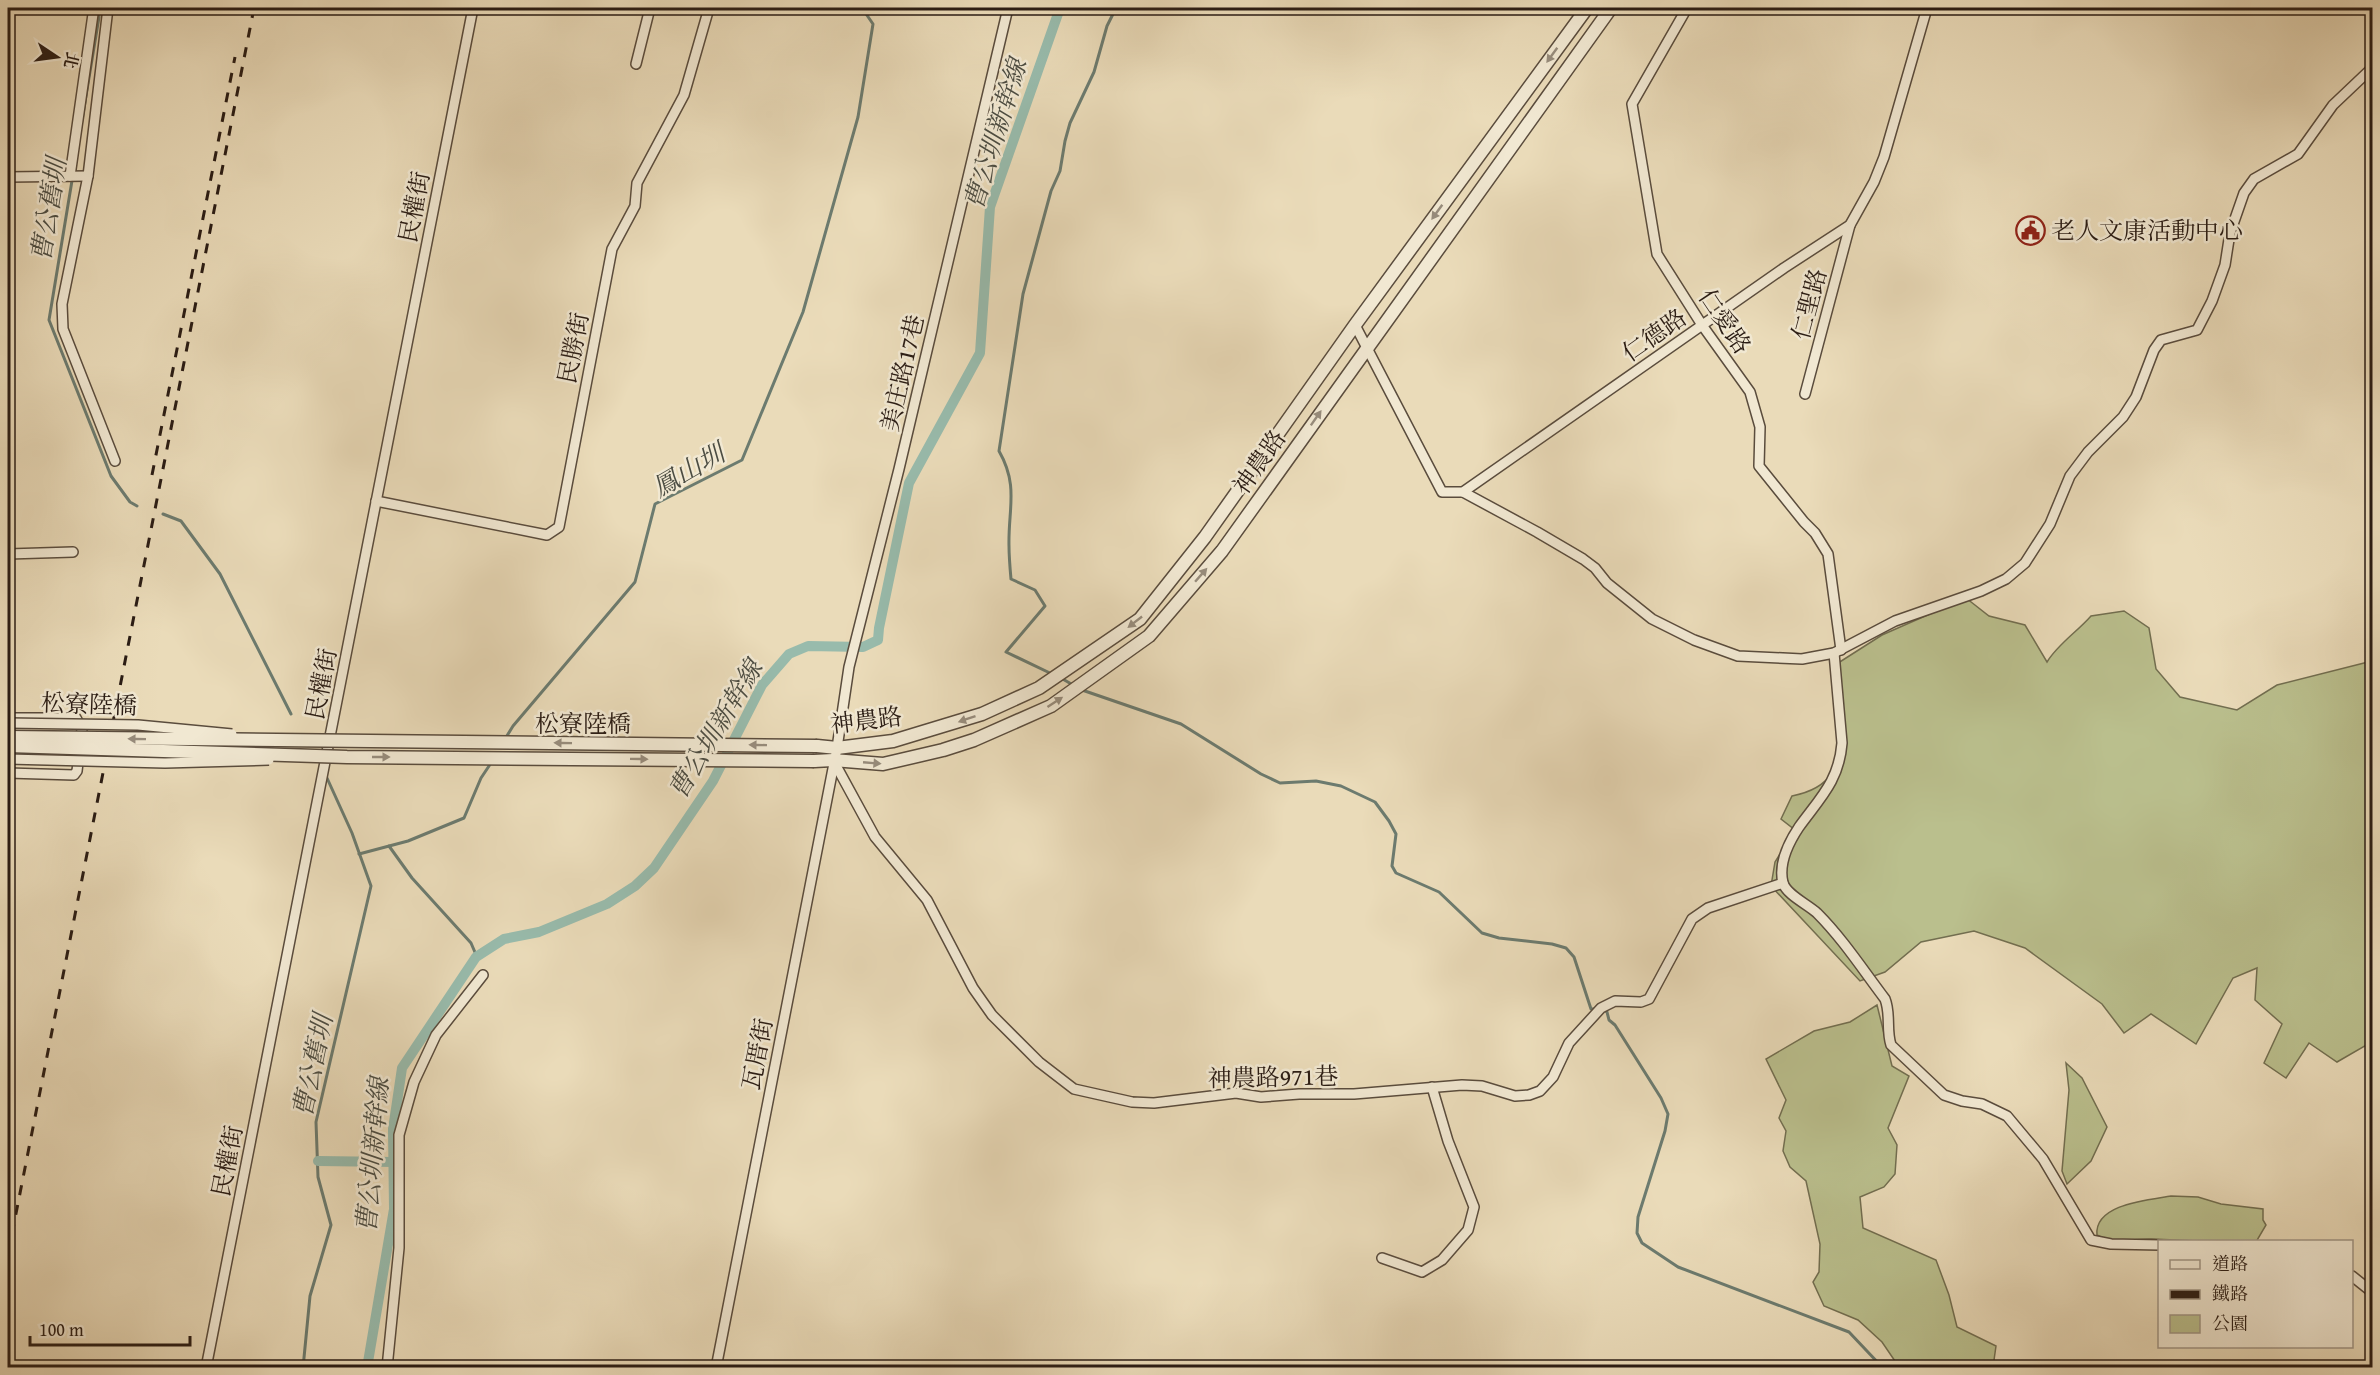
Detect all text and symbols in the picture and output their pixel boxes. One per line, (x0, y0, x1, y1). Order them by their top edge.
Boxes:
north arrow (27, 27, 87, 87)
one-way arrow (1547, 47, 1559, 62)
text: 北 (58, 50, 85, 71)
water label: 曹公圳新幹線 (954, 51, 1037, 214)
water label: 曹公舊圳 (21, 152, 76, 264)
street label: 民權街 (390, 168, 438, 246)
one-way arrow (1432, 205, 1444, 220)
place label: 老人文康活動中心 (2051, 213, 2243, 248)
public building icon: 老人文康活動中心 (2014, 214, 2046, 246)
street label: 仁聖路 (1783, 265, 1835, 343)
street label: 仁愛路 (1690, 281, 1760, 361)
street label: 仁德路 (1614, 300, 1694, 370)
street label: 民勝街 (549, 309, 597, 387)
street label: 美庄路17巷 (872, 311, 932, 435)
one-way arrow (1310, 410, 1322, 426)
street label: 神農路 (1224, 422, 1294, 502)
water label: 鳳山圳 (644, 432, 735, 506)
one-way arrow (1194, 568, 1207, 583)
one-way arrow (1127, 616, 1143, 628)
street label: 民權街 (297, 645, 345, 723)
water label: 曹公圳新幹線 (658, 650, 773, 806)
street label: 松寮陸橋 (40, 685, 138, 723)
one-way arrow (1047, 697, 1063, 708)
street label: 神農路 (828, 698, 904, 742)
street label: 松寮陸橋 (535, 706, 631, 741)
one-way arrow (958, 714, 976, 724)
one-way arrow (128, 734, 147, 743)
one-way arrow (554, 738, 573, 748)
one-way arrow (749, 740, 768, 750)
one-way arrow (371, 752, 390, 762)
one-way arrow (629, 754, 648, 764)
one-way arrow (862, 758, 881, 768)
water label: 曹公舊圳 (282, 1007, 343, 1121)
street label: 瓦厝街 (733, 1015, 781, 1093)
street label: 神農路971巷 (1207, 1058, 1339, 1096)
water label: 曹公圳新幹線 (346, 1073, 398, 1234)
street label: 民權街 (203, 1122, 251, 1200)
legend (2158, 1240, 2353, 1348)
text: 道路 (2212, 1250, 2248, 1277)
text: 鐵路 (2212, 1280, 2248, 1307)
scale bar (30, 1309, 190, 1347)
text: 公園 (2212, 1310, 2248, 1337)
text: 100 m (39, 1316, 84, 1343)

